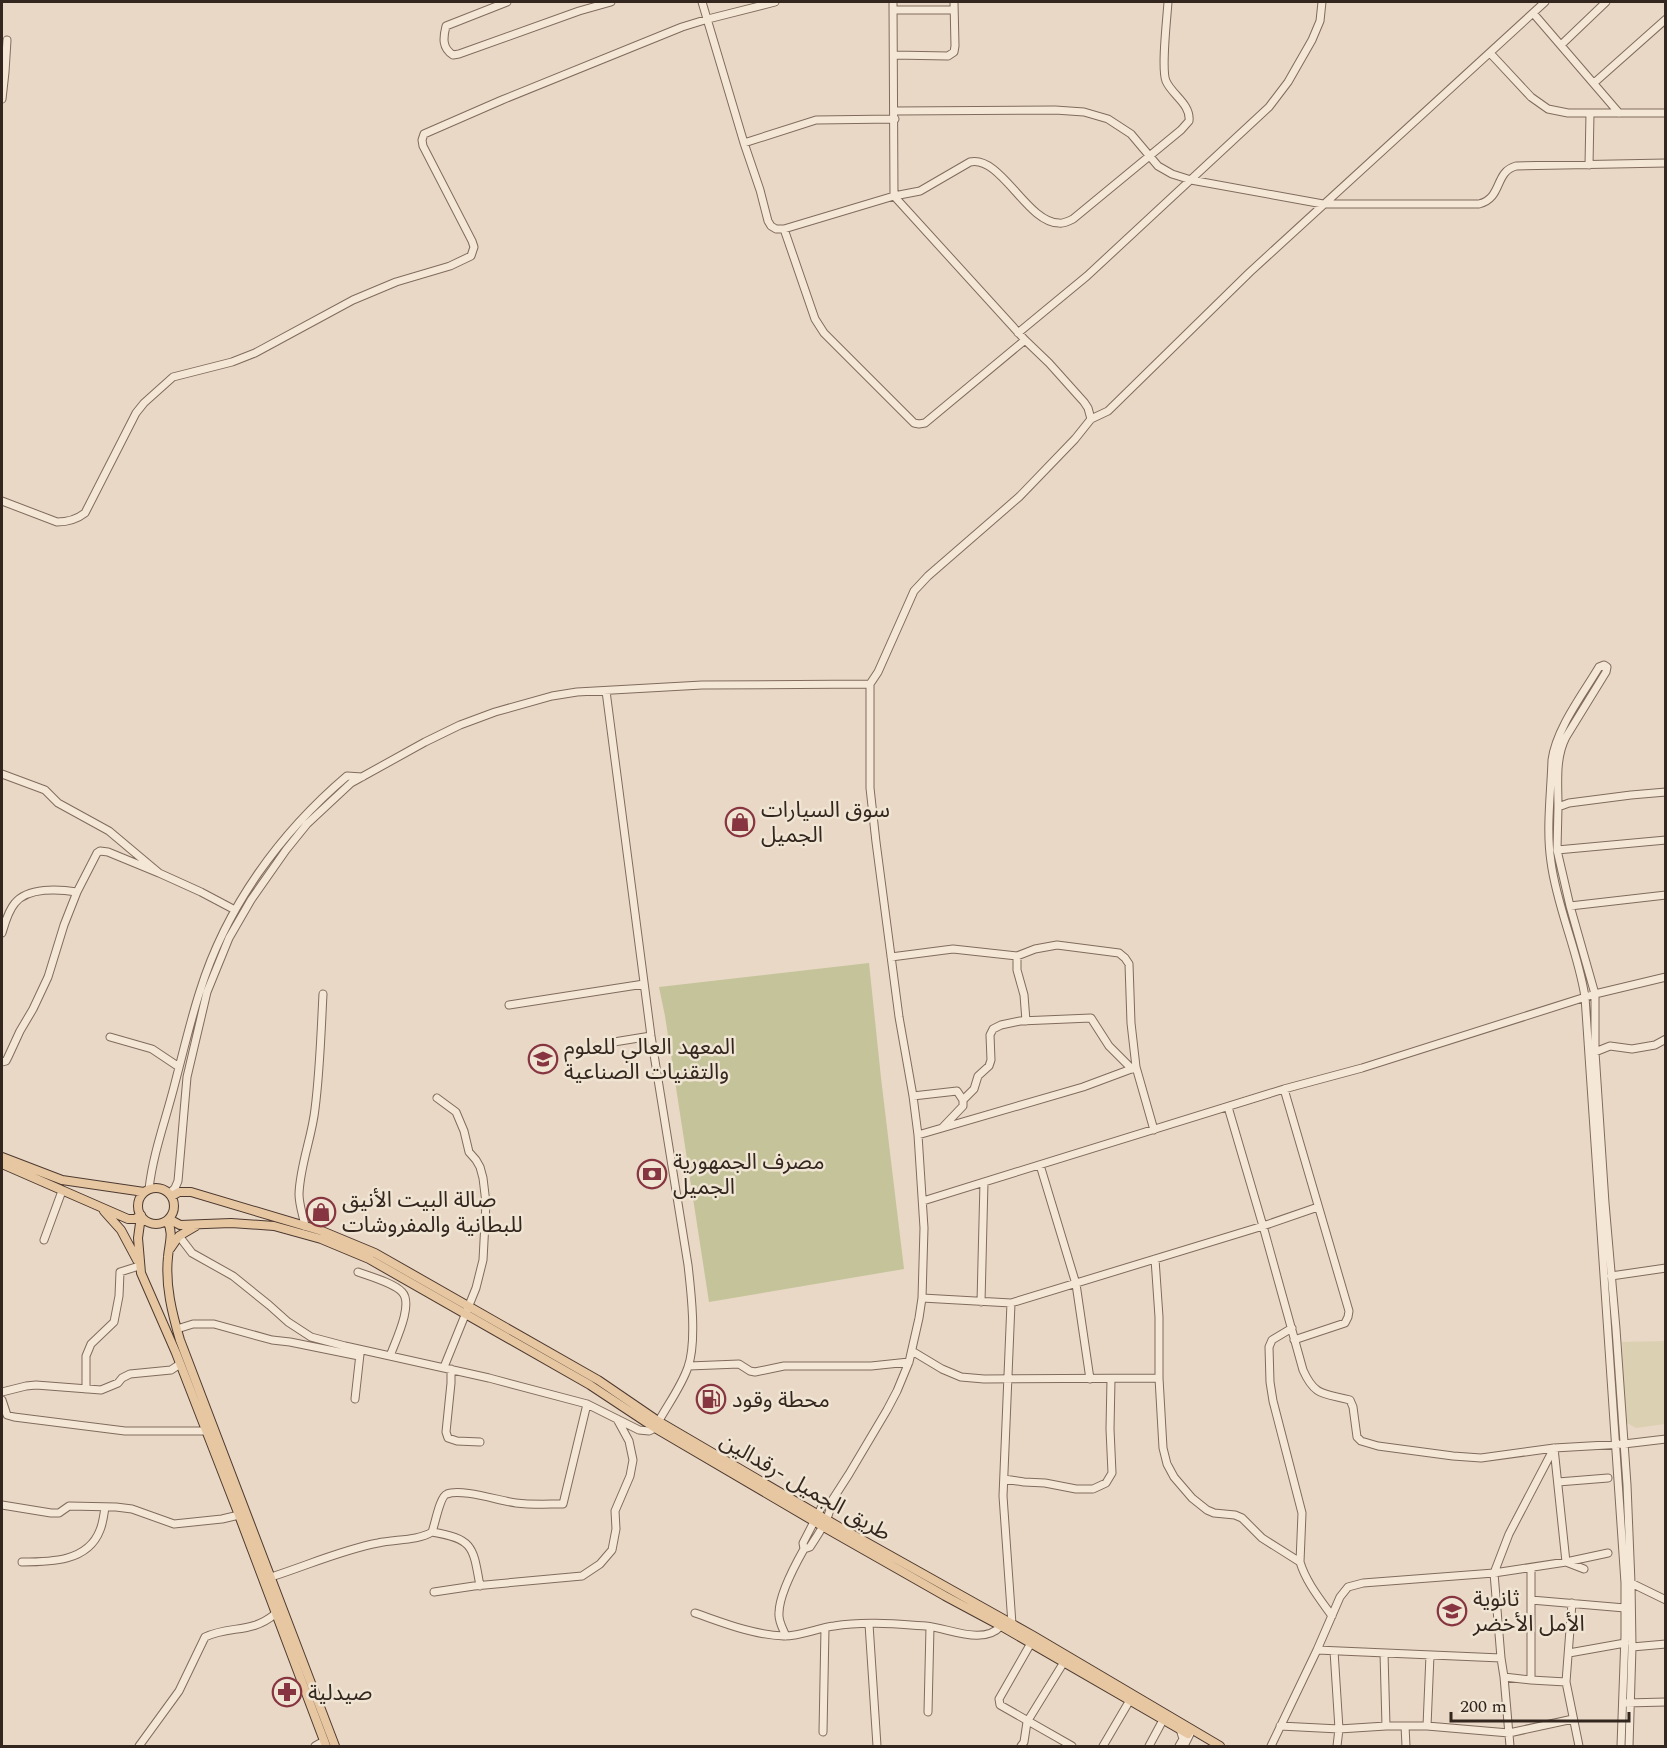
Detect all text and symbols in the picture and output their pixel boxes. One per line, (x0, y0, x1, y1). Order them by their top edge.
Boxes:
place label: سوق السيارات الجميل (761, 794, 890, 852)
shop icon: سوق السيارات الجميل (724, 806, 756, 838)
place label: المعهد العالي للعلوم والتقنيات الصناعية (564, 1031, 735, 1089)
school or university icon: المعهد العالي للعلوم والتقنيات الصناعية (527, 1043, 559, 1075)
place label: مصرف الجمهورية الجميل (673, 1146, 825, 1204)
bank icon: مصرف الجمهورية الجميل (636, 1158, 668, 1190)
place label: صالة البيت الأنيق للبطانية والمفروشات (342, 1184, 523, 1242)
shop icon: صالة البيت الأنيق للبطانية والمفروشات (305, 1196, 337, 1228)
fuel station icon: محطة وقود (695, 1383, 727, 1415)
place label: محطة وقود (732, 1384, 830, 1417)
street label: طريق الجميل -رقدالين (714, 1425, 897, 1550)
place label: ثانوية الأمل الأخضر (1472, 1583, 1585, 1641)
school or university icon: ثانوية الأمل الأخضر (1436, 1595, 1468, 1627)
pharmacy icon: صيدلية (271, 1676, 303, 1708)
place label: صيدلية (308, 1677, 372, 1710)
scale bar (1451, 1685, 1630, 1723)
text: 200 m (1460, 1693, 1507, 1720)

